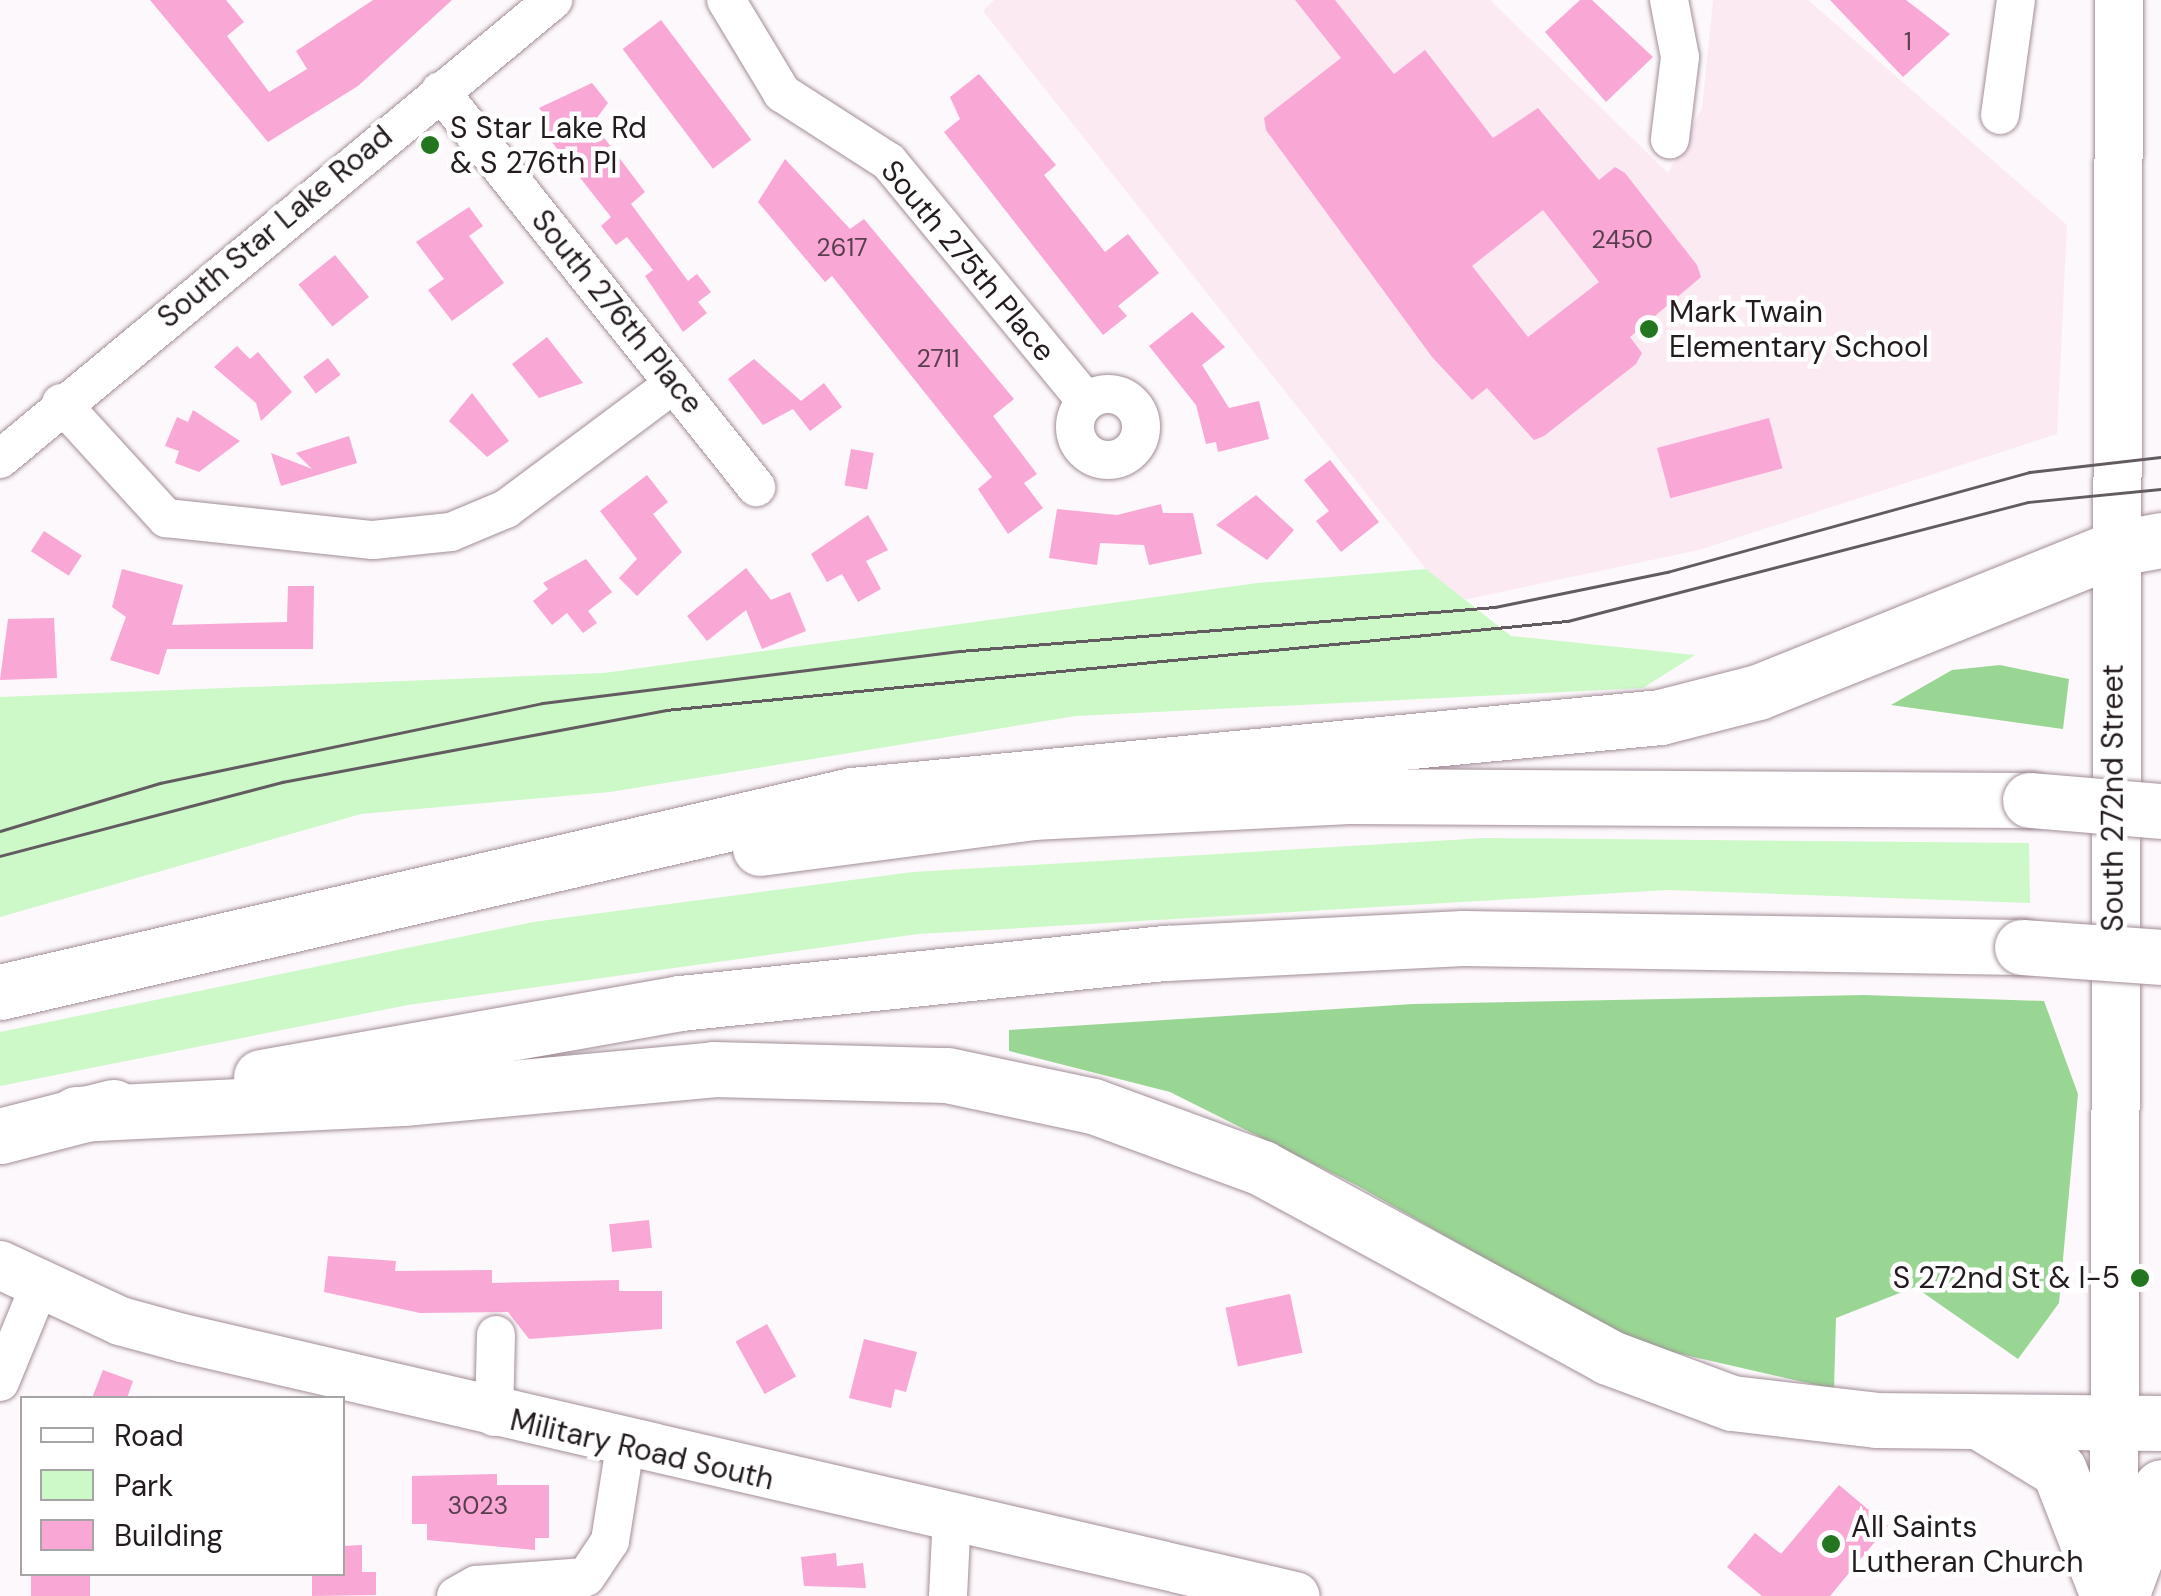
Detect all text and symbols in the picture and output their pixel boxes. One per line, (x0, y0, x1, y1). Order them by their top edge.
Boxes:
house number: 1 (1904, 27, 1912, 57)
place label: S Star Lake Rd & S 276th Pl (450, 110, 647, 180)
street label: South Star Lake Road (150, 118, 400, 336)
marker: S Star Lake Rd & S 276th Pl (419, 134, 441, 156)
street label: South 275th Place (873, 153, 1063, 369)
street label: South 276th Place (524, 203, 710, 421)
house number: 2450 (1591, 225, 1653, 255)
house number: 2617 (816, 233, 868, 263)
place label: Mark Twain Elementary School (1669, 294, 1929, 364)
marker: Mark Twain Elementary School (1638, 318, 1660, 340)
house number: 2711 (916, 344, 960, 374)
street label: South 272nd Street (2095, 664, 2131, 932)
place label: S 272nd St & I-5 (1893, 1260, 2120, 1296)
marker: S 272nd St & I-5 (2129, 1267, 2151, 1289)
legend (20, 1396, 345, 1576)
street label: Military Road South (507, 1402, 777, 1498)
text: Road (114, 1416, 184, 1455)
text: Park (114, 1466, 173, 1505)
house number: 3023 (448, 1491, 508, 1521)
place label: All Saints Lutheran Church (1851, 1509, 2084, 1580)
text: Building (114, 1516, 223, 1555)
marker: All Saints Lutheran Church (1820, 1533, 1842, 1555)

